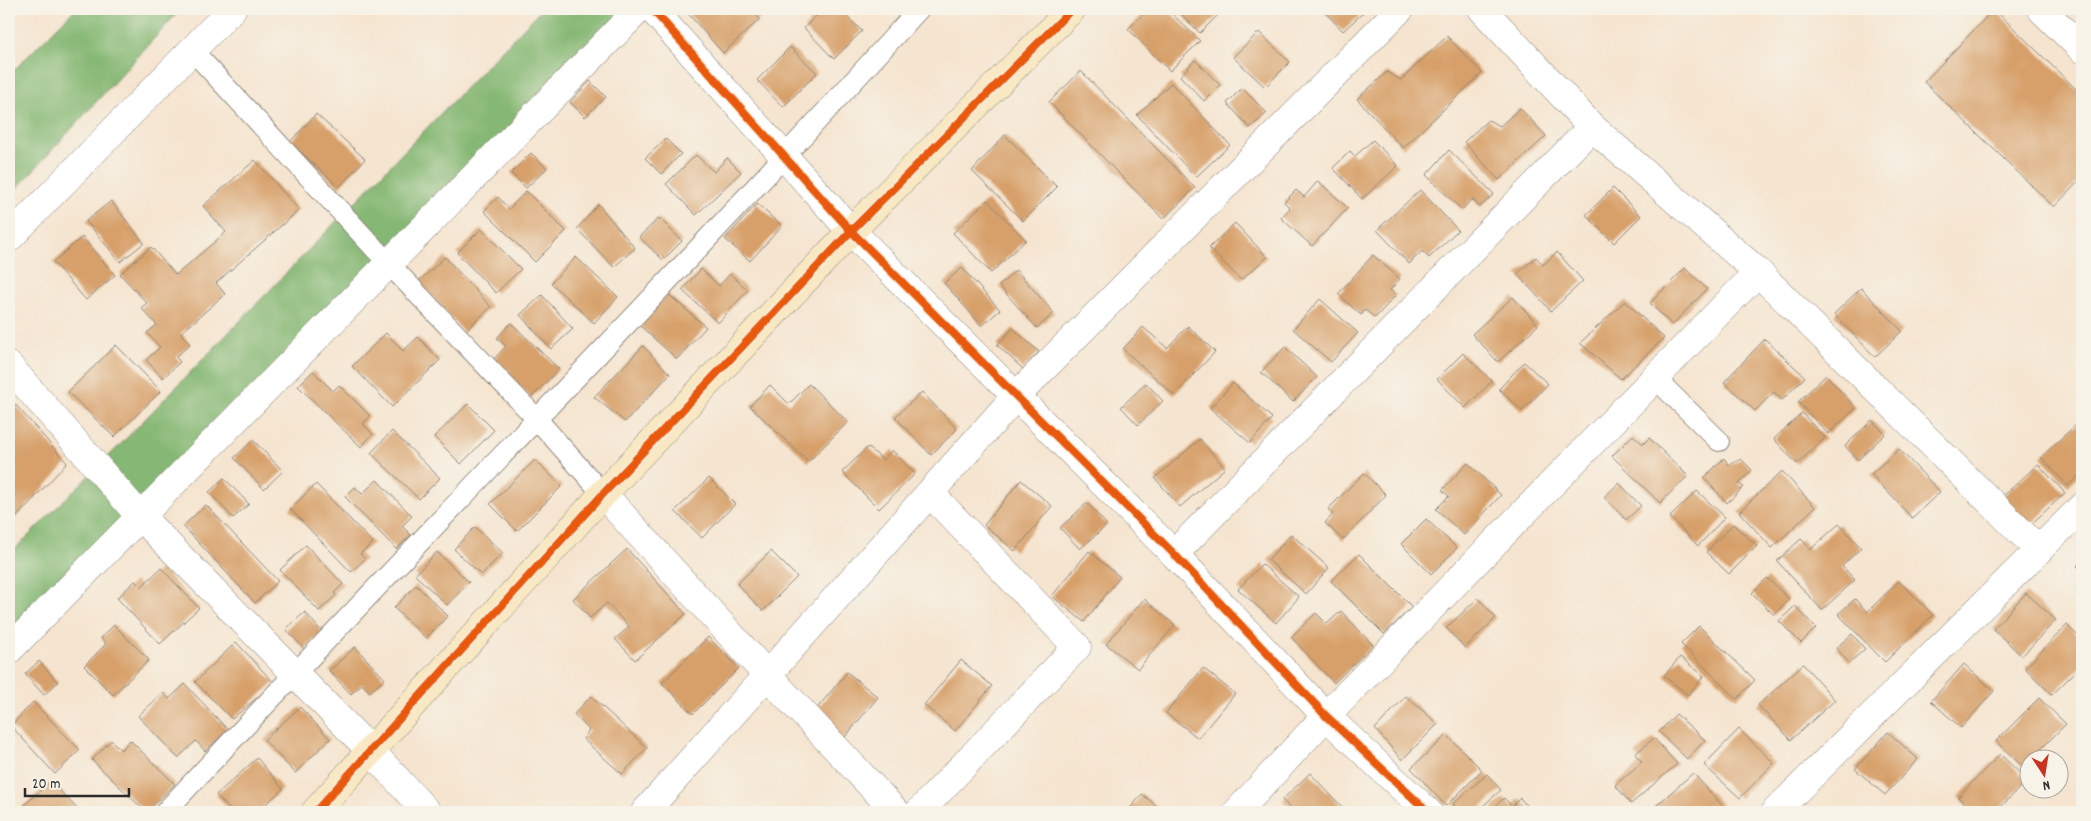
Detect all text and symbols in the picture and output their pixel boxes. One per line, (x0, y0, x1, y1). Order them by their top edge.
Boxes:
north arrow (2018, 748, 2068, 798)
scale bar (25, 766, 129, 798)
text: 20 m (32, 774, 60, 796)
text: N (2041, 774, 2052, 795)

